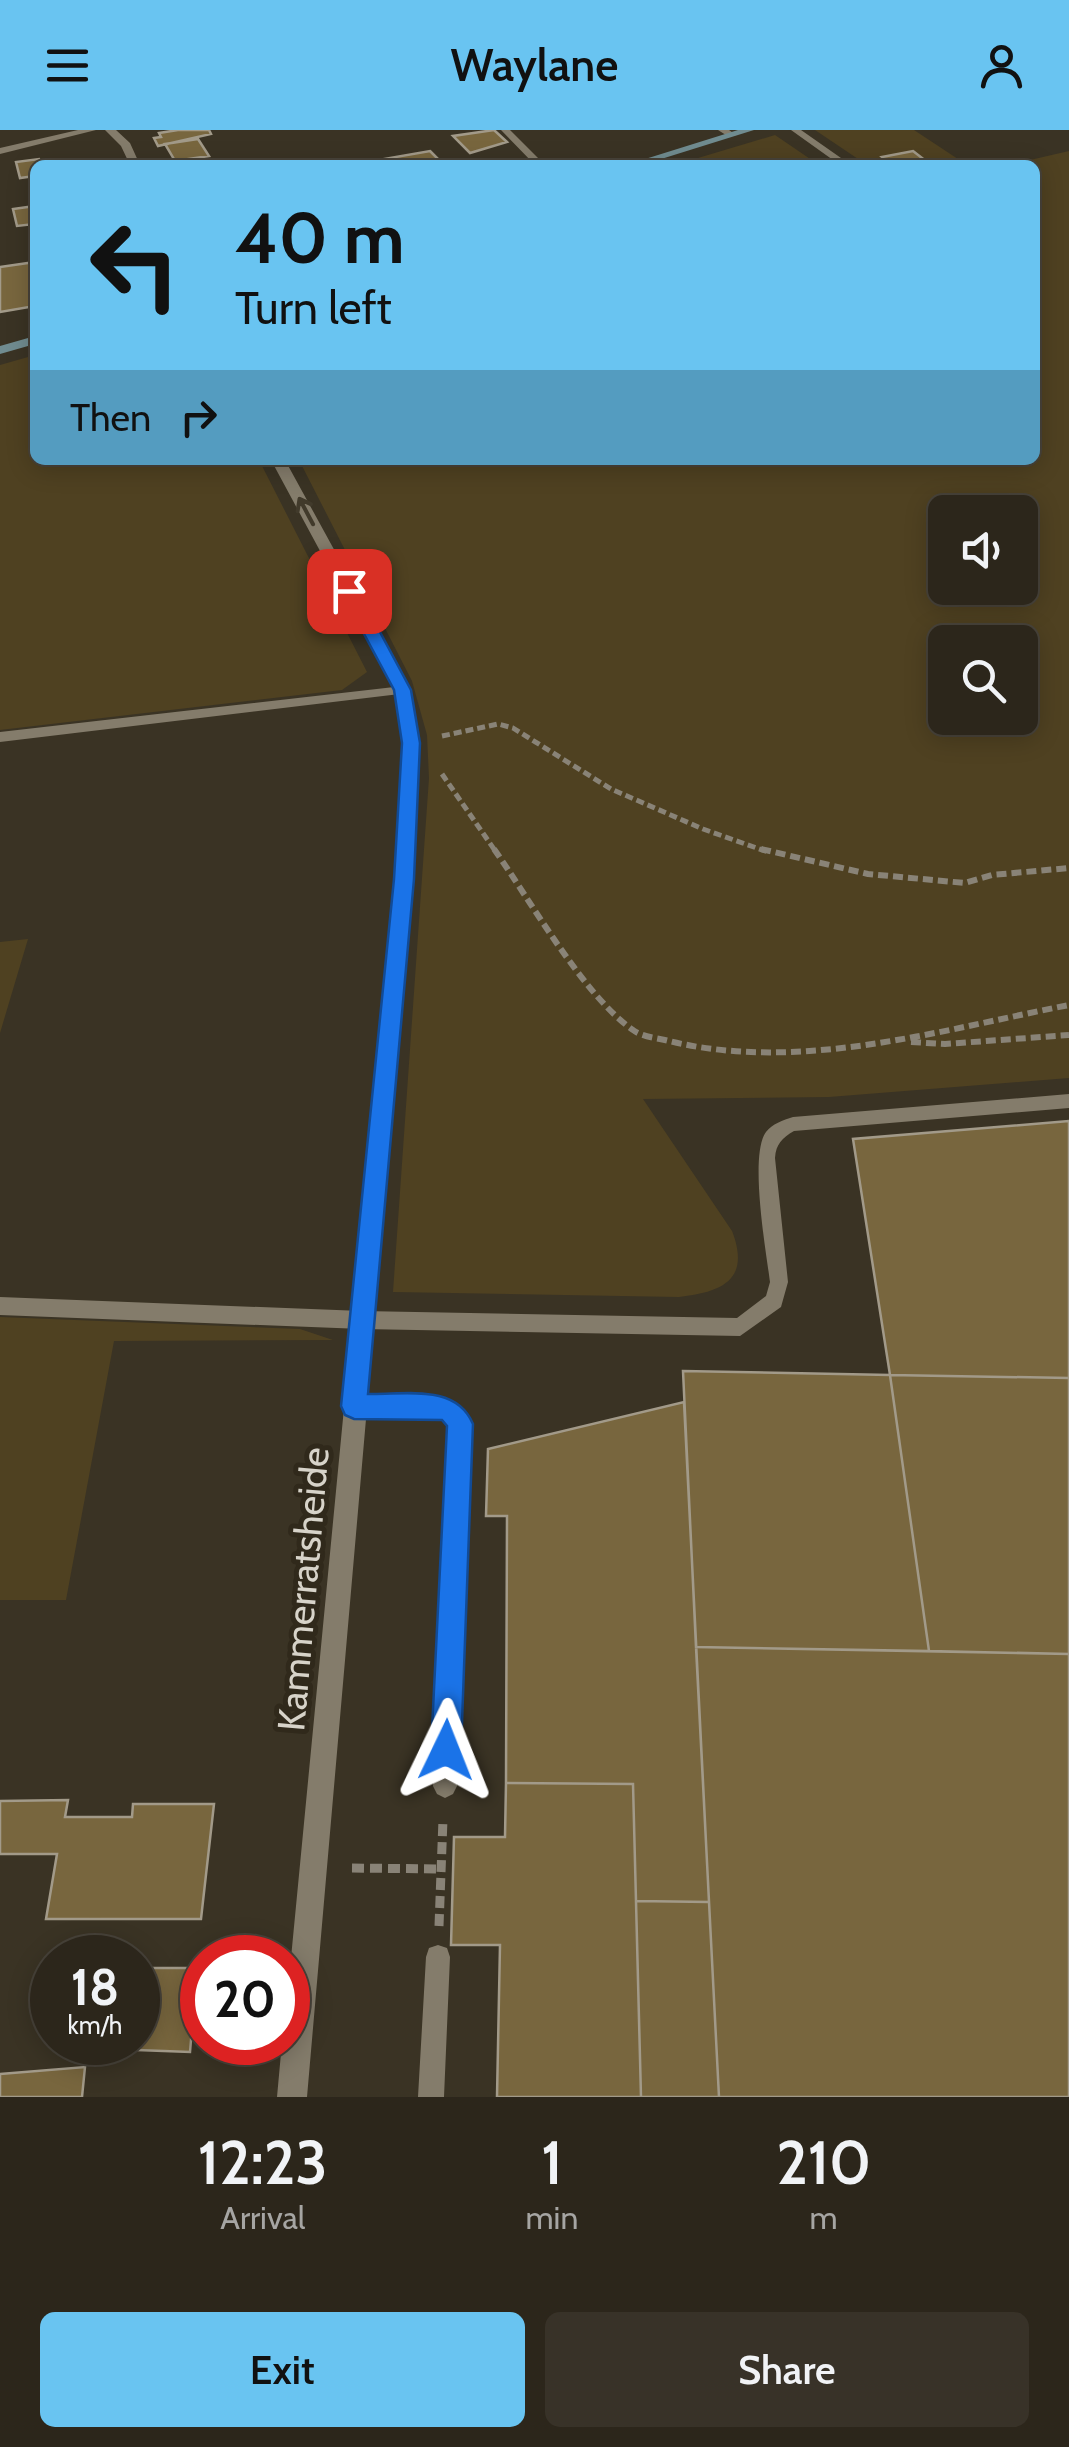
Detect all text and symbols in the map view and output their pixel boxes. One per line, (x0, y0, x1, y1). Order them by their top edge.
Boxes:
icon: menu (40, 38, 95, 93)
text: Waylane (451, 38, 618, 92)
icon: person (974, 38, 1029, 93)
text: 40 m (235, 195, 404, 281)
icon: left (70, 200, 200, 330)
text: Turn left (235, 281, 392, 335)
icon: right (171, 390, 226, 445)
text: Then (70, 394, 151, 441)
map controls (928, 495, 1038, 735)
button: sound (928, 495, 1038, 605)
one-way arrow (296, 497, 316, 527)
pin (307, 549, 392, 634)
icon: arrive (322, 564, 377, 619)
button: search (928, 625, 1038, 735)
street label: Kammerratsheide (267, 1445, 339, 1733)
position arrow (394, 1698, 498, 1802)
speed limit sign: 20 (180, 1935, 310, 2065)
text: 18 (71, 1957, 119, 2018)
text: km/h (68, 2010, 122, 2040)
text: 12:23 (198, 2126, 328, 2199)
text: 1 (541, 2126, 563, 2199)
text: 210 (776, 2126, 871, 2199)
text: Arrival (220, 2198, 305, 2237)
text: min (526, 2198, 578, 2237)
text: m (810, 2198, 838, 2237)
button: Exit (40, 2312, 525, 2427)
button: Share (545, 2312, 1029, 2427)

